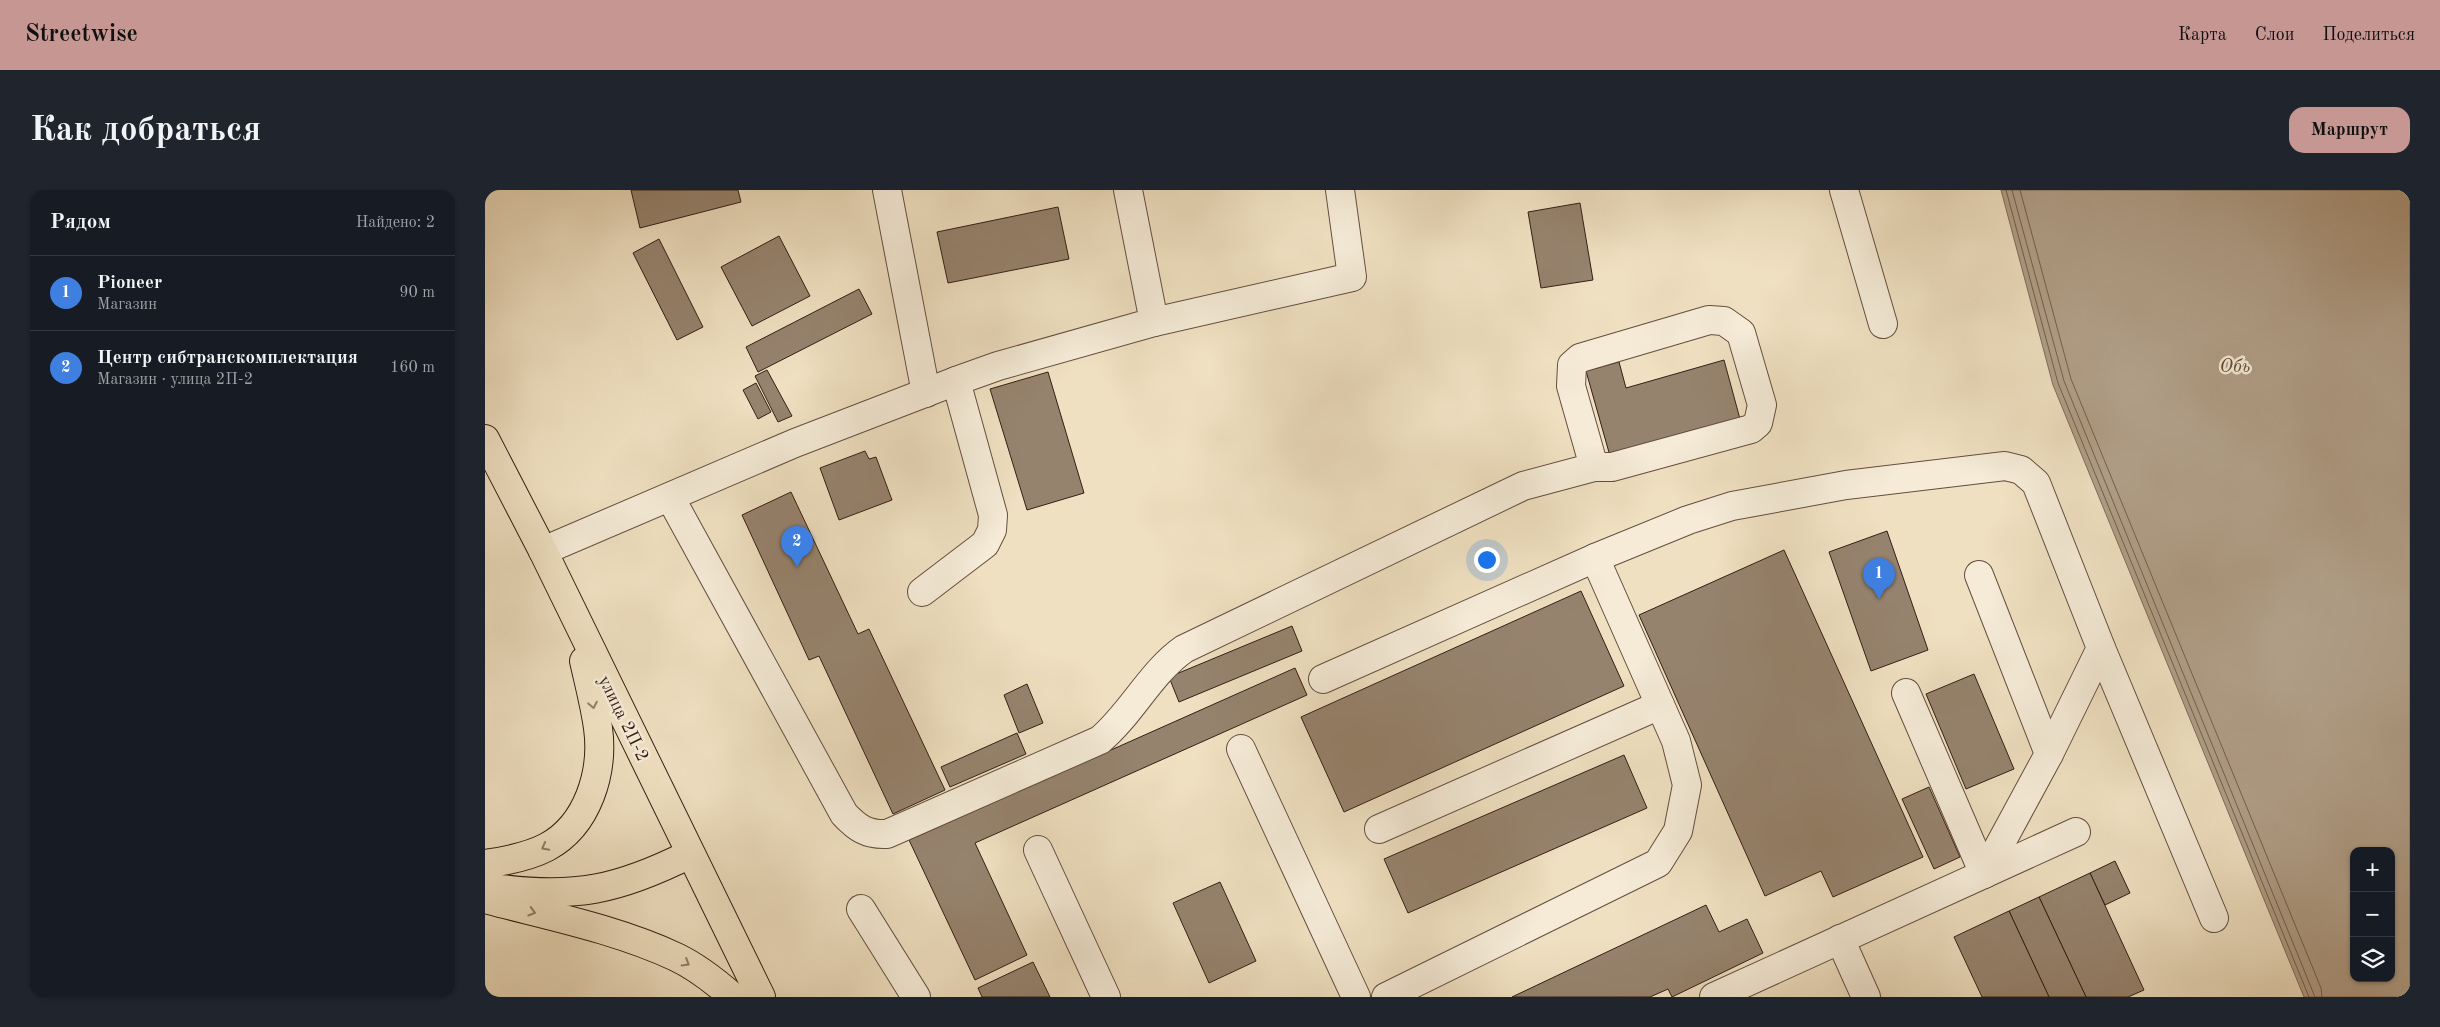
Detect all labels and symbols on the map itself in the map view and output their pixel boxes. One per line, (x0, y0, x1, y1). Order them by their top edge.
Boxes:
water label: Обь (2220, 357, 2250, 377)
pin: 2 (781, 526, 813, 567)
your location (1474, 547, 1500, 573)
pin: 1 (1863, 558, 1895, 599)
street label: улица 2П-2 (595, 673, 652, 764)
one-way arrow (588, 700, 598, 709)
one-way arrow (542, 841, 551, 851)
one-way arrow (527, 906, 536, 916)
one-way arrow (680, 956, 689, 966)

